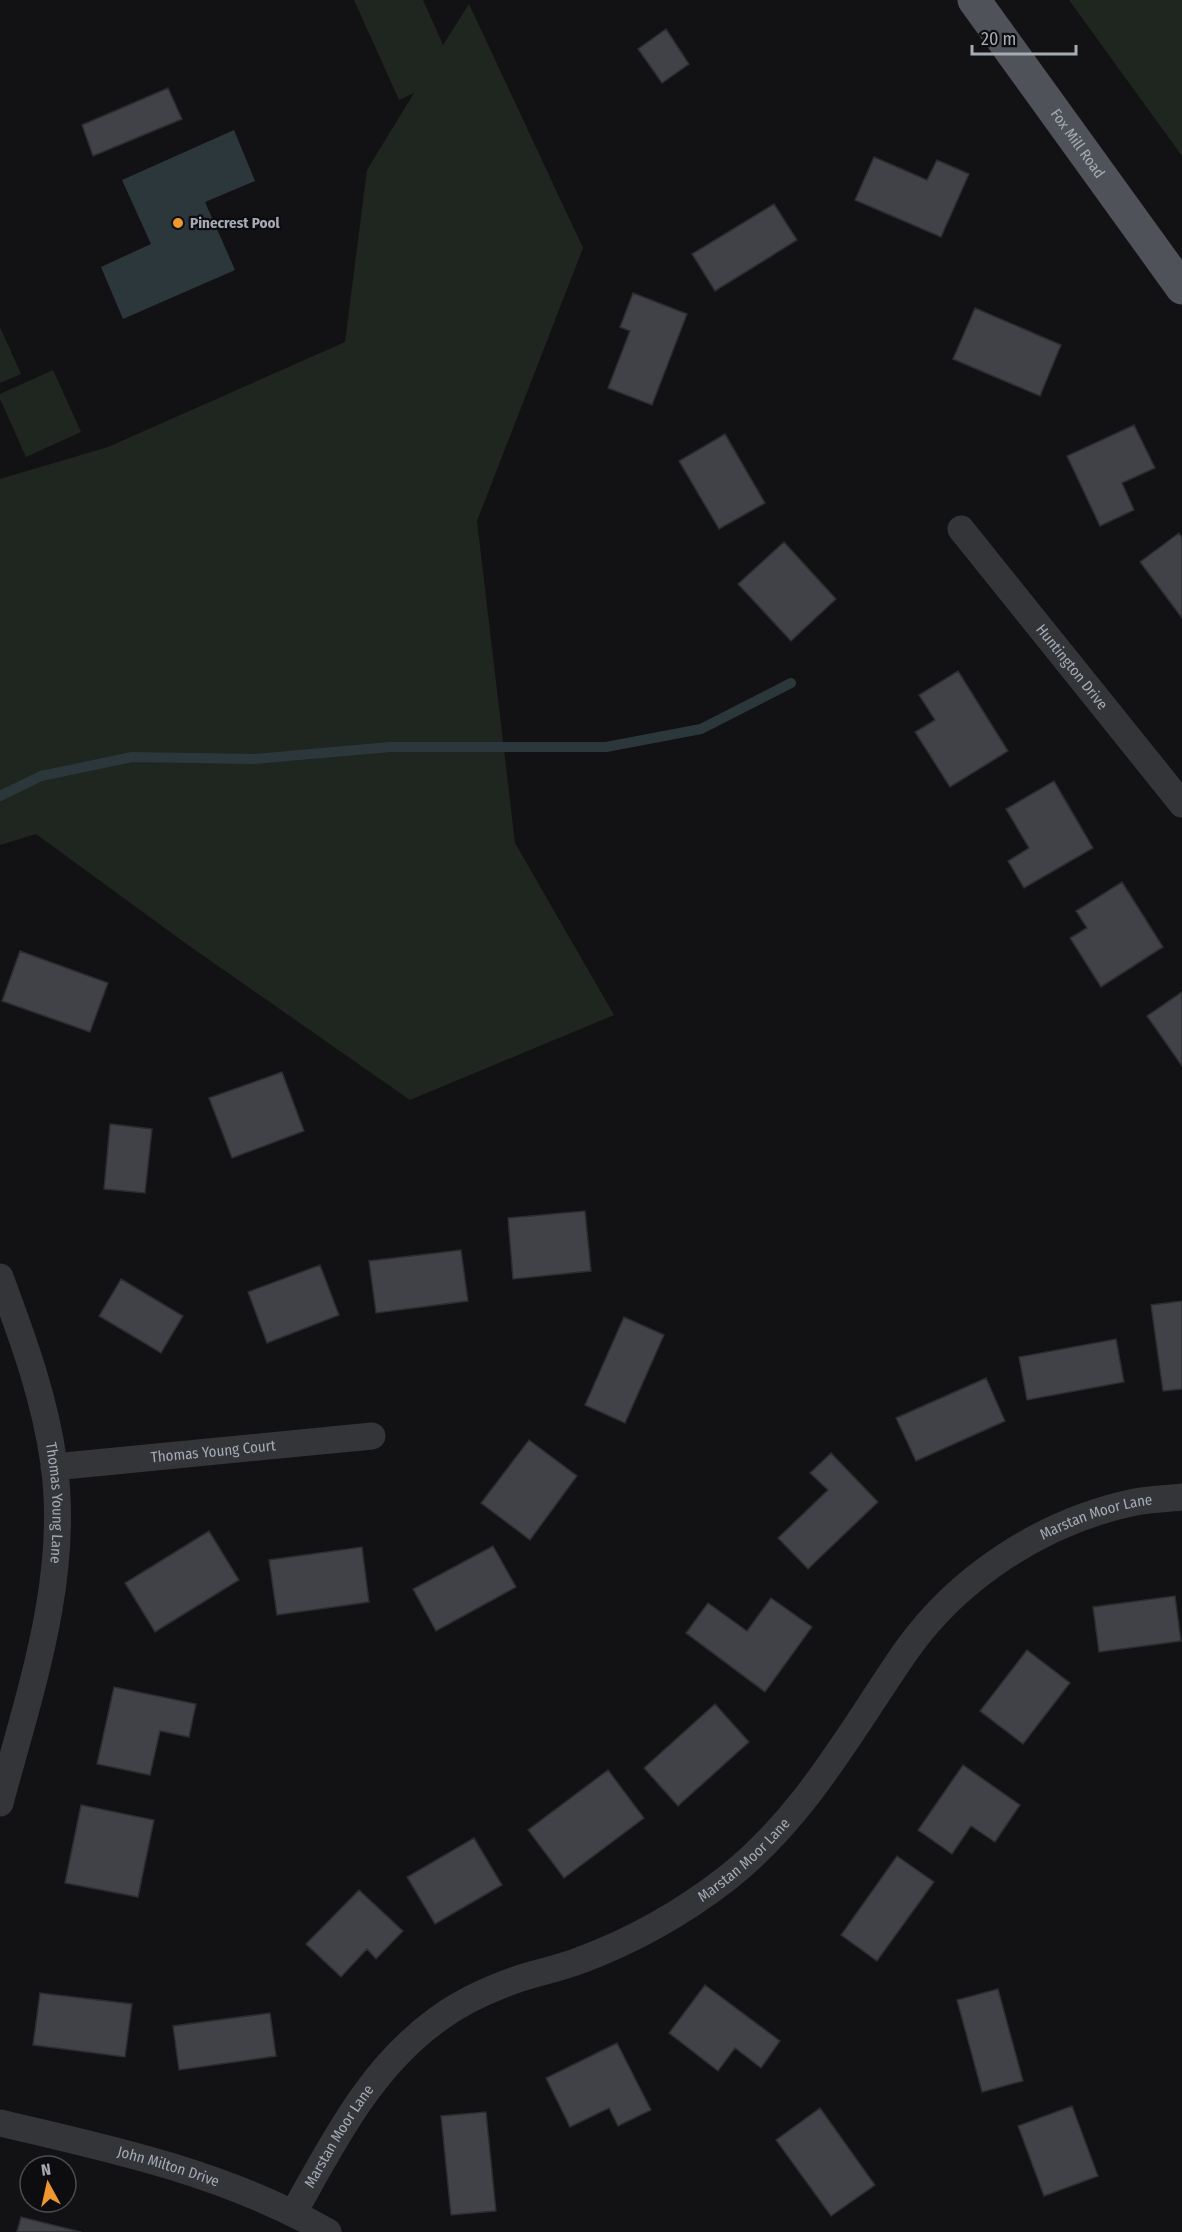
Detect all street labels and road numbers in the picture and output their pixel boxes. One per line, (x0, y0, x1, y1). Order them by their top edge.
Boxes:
street label: Fox Mill Road (1047, 105, 1109, 182)
street label: Huntington Drive (1032, 621, 1112, 713)
street label: Thomas Young Court (150, 1436, 277, 1467)
street label: Thomas Young Lane (42, 1441, 67, 1564)
street label: Marstan Moor Lane (1037, 1491, 1153, 1543)
street label: Marstan Moor Lane (694, 1814, 794, 1906)
street label: Marstan Moor Lane (300, 2081, 377, 2191)
street label: John Milton Drive (116, 2143, 222, 2191)

